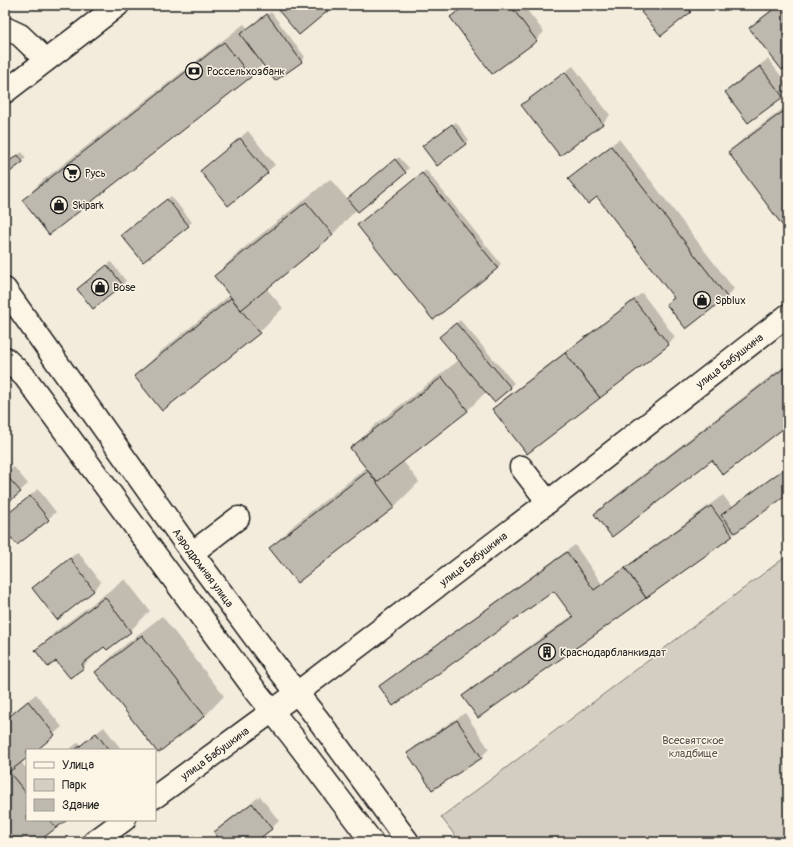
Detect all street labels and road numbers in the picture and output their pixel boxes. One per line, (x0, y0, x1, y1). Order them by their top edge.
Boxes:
street label: улица Бабушкина (693, 331, 766, 392)
street label: Аэродромная улица (170, 526, 236, 610)
street label: улица Бабушкина (436, 529, 510, 590)
street label: улица Бабушкина (178, 724, 252, 784)

